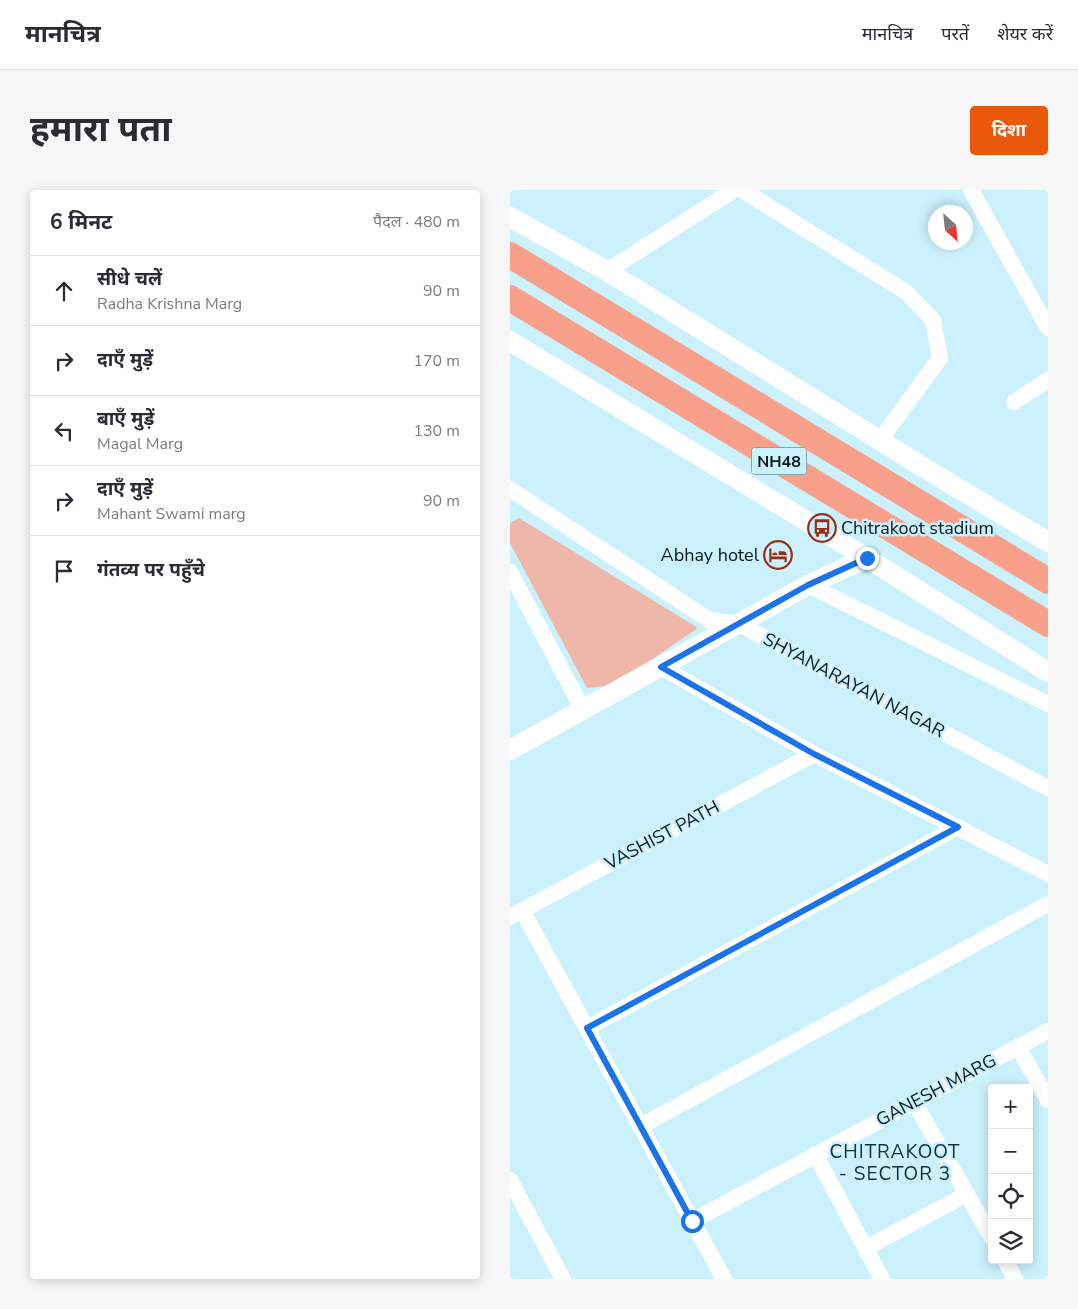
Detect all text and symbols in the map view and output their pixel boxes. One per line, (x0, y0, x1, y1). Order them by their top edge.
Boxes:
text: मानचित्र (25, 18, 101, 50)
text: मानचित्र (862, 22, 913, 46)
text: परतें (941, 22, 969, 46)
text: शेयर करें (997, 22, 1053, 46)
text: हमारा पता (30, 106, 172, 153)
button: दिशा (970, 106, 1048, 155)
north arrow (928, 205, 973, 250)
text: 6 मिनट (50, 208, 112, 236)
text: पैदल · 480 m (373, 211, 460, 233)
text: सीधे चलें (97, 266, 162, 292)
icon: ahead (50, 277, 78, 305)
text: 90 m (423, 280, 460, 302)
text: Radha Krishna Marg (97, 293, 242, 315)
icon: right (50, 347, 78, 375)
text: दाएँ मुड़ें (97, 347, 153, 373)
text: 170 m (413, 350, 460, 372)
text: बाएँ मुड़ें (97, 406, 154, 432)
icon: left (50, 417, 78, 445)
text: 130 m (413, 420, 460, 442)
text: Magal Marg (97, 433, 183, 455)
road number: NH48 (752, 448, 806, 474)
text: दाएँ मुड़ें (97, 476, 153, 502)
icon: right (50, 487, 78, 515)
text: 90 m (423, 490, 460, 512)
text: Mahant Swami marg (97, 503, 246, 525)
bus stop icon: Chitrakoot stadium (807, 513, 837, 543)
place label: Chitrakoot stadium (841, 516, 994, 540)
hotel icon: Abhay hotel (763, 540, 793, 570)
place label: Abhay hotel (661, 543, 760, 567)
route end (856, 547, 879, 570)
icon: arrive (50, 557, 78, 585)
text: गंतव्य पर पहुँचे (97, 557, 205, 583)
street label: SHYANARAYAN NAGAR (759, 627, 949, 743)
street label: VASHIST PATH (600, 795, 723, 876)
street label: GANESH MARG (872, 1048, 1000, 1132)
map controls (988, 1084, 1033, 1264)
button: + (988, 1084, 1033, 1129)
button: − (988, 1129, 1033, 1174)
district label: CHITRAKOOT - SECTOR 3 (830, 1139, 960, 1187)
button: locate (988, 1174, 1033, 1219)
route start (681, 1210, 704, 1233)
button: layers (988, 1219, 1033, 1264)

